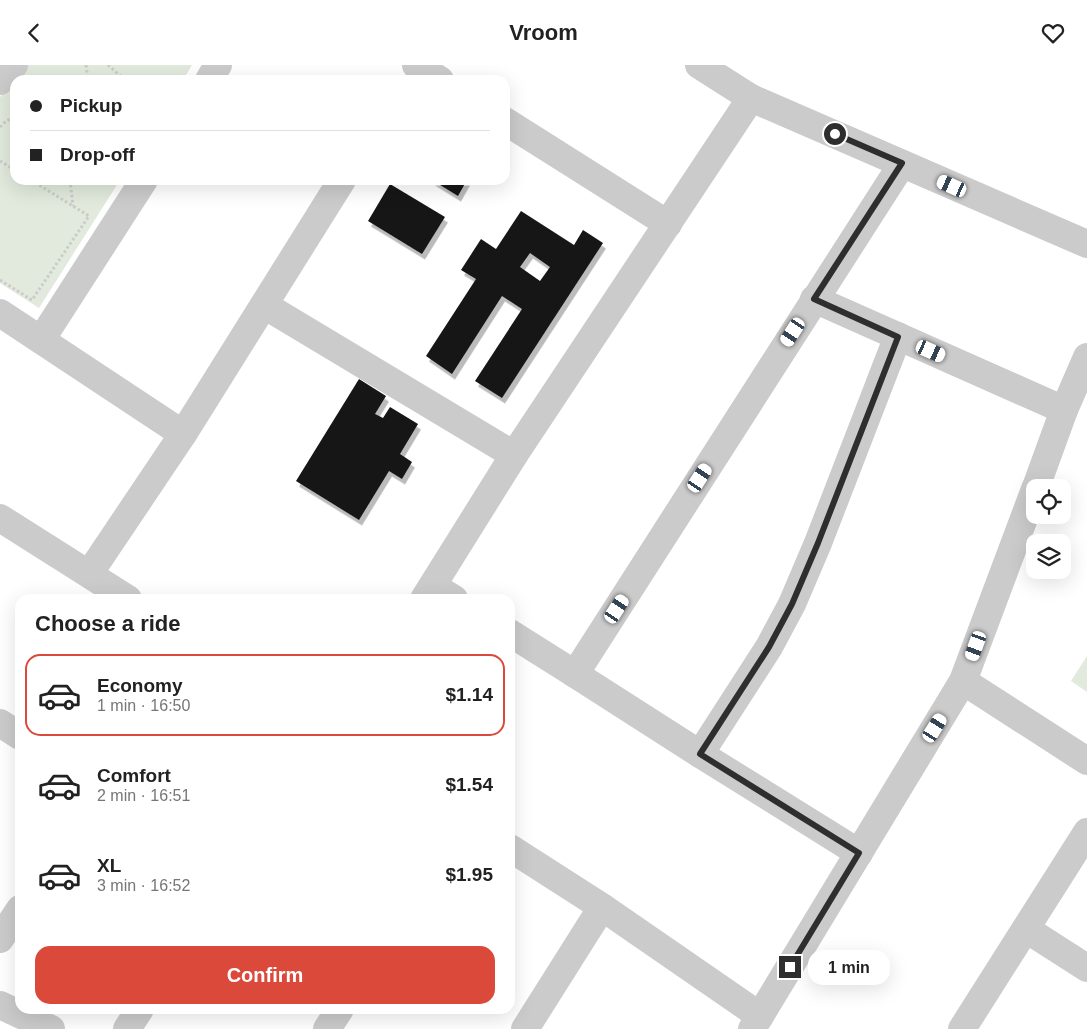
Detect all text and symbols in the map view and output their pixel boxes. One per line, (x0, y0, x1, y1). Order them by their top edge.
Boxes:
icon: back (20, 19, 48, 47)
icon: heart (1039, 19, 1067, 47)
text: Vroom (509, 20, 578, 45)
text: Pickup (60, 95, 122, 116)
route start (824, 123, 846, 145)
text: Drop-off (60, 144, 135, 165)
car (935, 173, 968, 199)
car (778, 315, 807, 349)
car (914, 338, 947, 364)
car (685, 461, 714, 495)
map controls (1026, 479, 1071, 579)
button: locate (1026, 479, 1071, 524)
button: layers (1026, 534, 1071, 579)
car (602, 592, 631, 626)
text: Choose a ride (35, 611, 180, 636)
car (963, 629, 988, 663)
icon: car (37, 673, 82, 718)
text: Economy (97, 675, 183, 696)
text: $1.14 (445, 684, 493, 705)
text: 1 min · 16:50 (97, 697, 190, 714)
car (920, 711, 949, 745)
icon: car (37, 763, 82, 808)
text: Comfort (97, 765, 171, 786)
text: $1.54 (445, 774, 493, 795)
text: 2 min · 16:51 (97, 787, 190, 804)
icon: car (37, 853, 82, 898)
text: XL (97, 855, 121, 876)
text: $1.95 (445, 864, 493, 885)
text: 3 min · 16:52 (97, 877, 190, 894)
button: Confirm (35, 946, 495, 1004)
callout: 1 min (808, 949, 890, 985)
route end (779, 956, 801, 978)
text: 1 min (828, 959, 870, 976)

